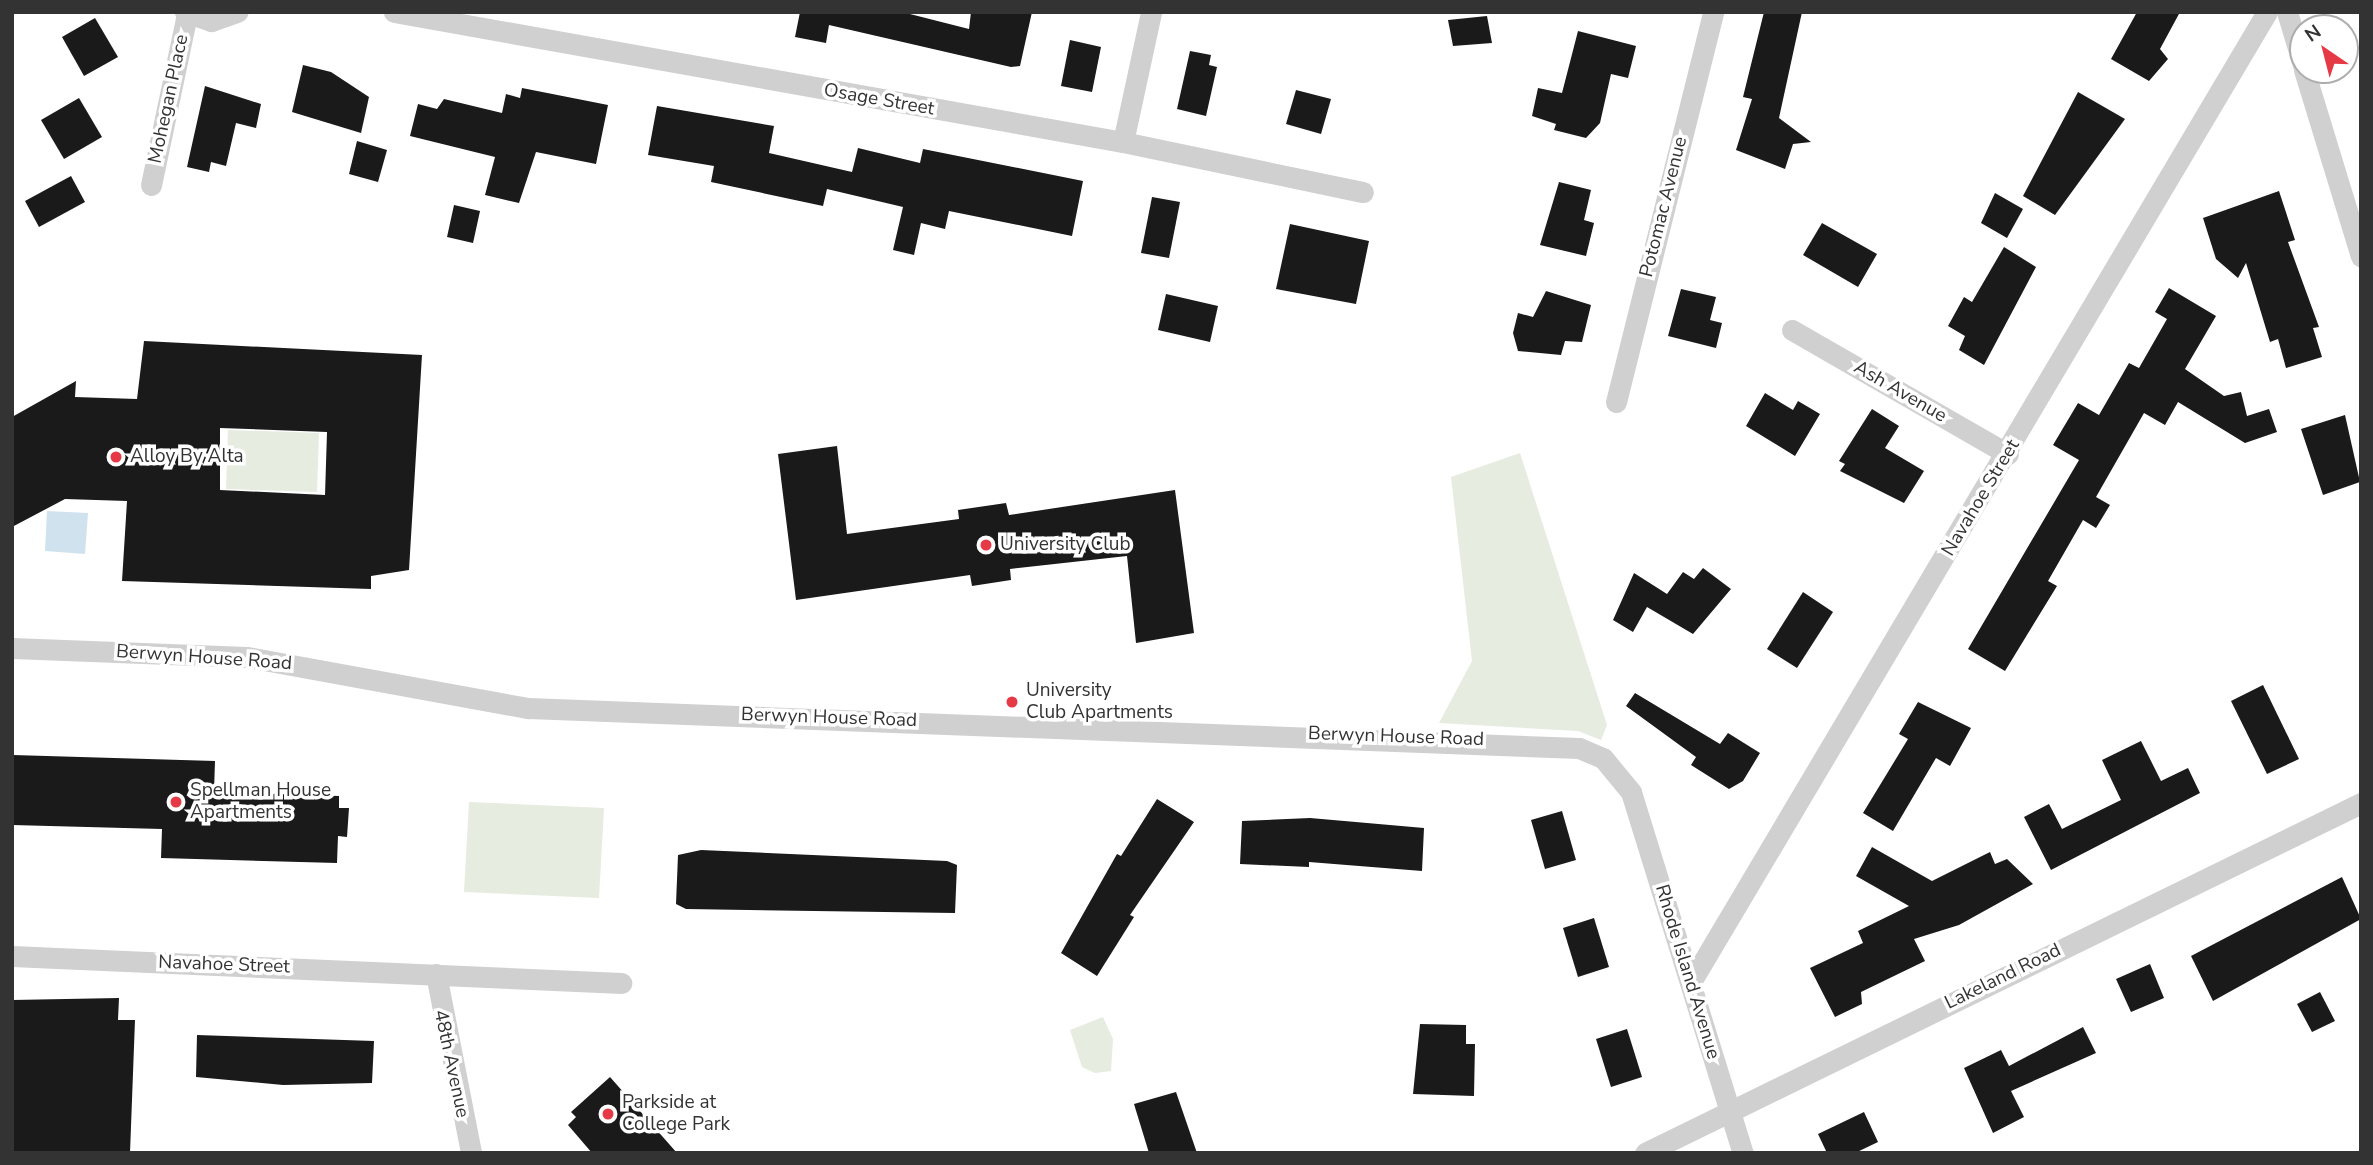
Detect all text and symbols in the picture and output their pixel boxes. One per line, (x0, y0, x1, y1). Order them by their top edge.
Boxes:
north arrow (2289, 14, 2359, 84)
text: N (2300, 19, 2326, 48)
street label: Mohegan Place (144, 33, 194, 165)
street label: Osage Street (822, 79, 936, 121)
street label: Potomac Avenue (1636, 134, 1692, 280)
street label: Ash Avenue (1850, 356, 1950, 428)
street label: Navahoe Street (1937, 436, 2025, 560)
place label: Alloy By Alta (130, 446, 244, 468)
marker: Alloy By Alta (108, 449, 124, 465)
place label: University Club (1000, 534, 1131, 556)
marker: University Club (978, 537, 994, 553)
street label: Berwyn House Road (115, 640, 293, 676)
place label: University Club Apartments (1026, 680, 1173, 724)
marker: University Club Apartments (1004, 694, 1020, 710)
street label: Berwyn House Road (741, 704, 917, 732)
street label: Berwyn House Road (1308, 723, 1484, 751)
place label: Spellman House Apartments (190, 780, 331, 824)
marker: Spellman House Apartments (168, 794, 184, 810)
street label: Rhode Island Avenue (1650, 882, 1724, 1062)
street label: Lakeland Road (1941, 939, 2065, 1015)
street label: Navahoe Street (158, 951, 290, 979)
street label: 48th Avenue (428, 1008, 474, 1120)
place label: Parkside at College Park (622, 1092, 730, 1136)
marker: Parkside at College Park (600, 1106, 616, 1122)

